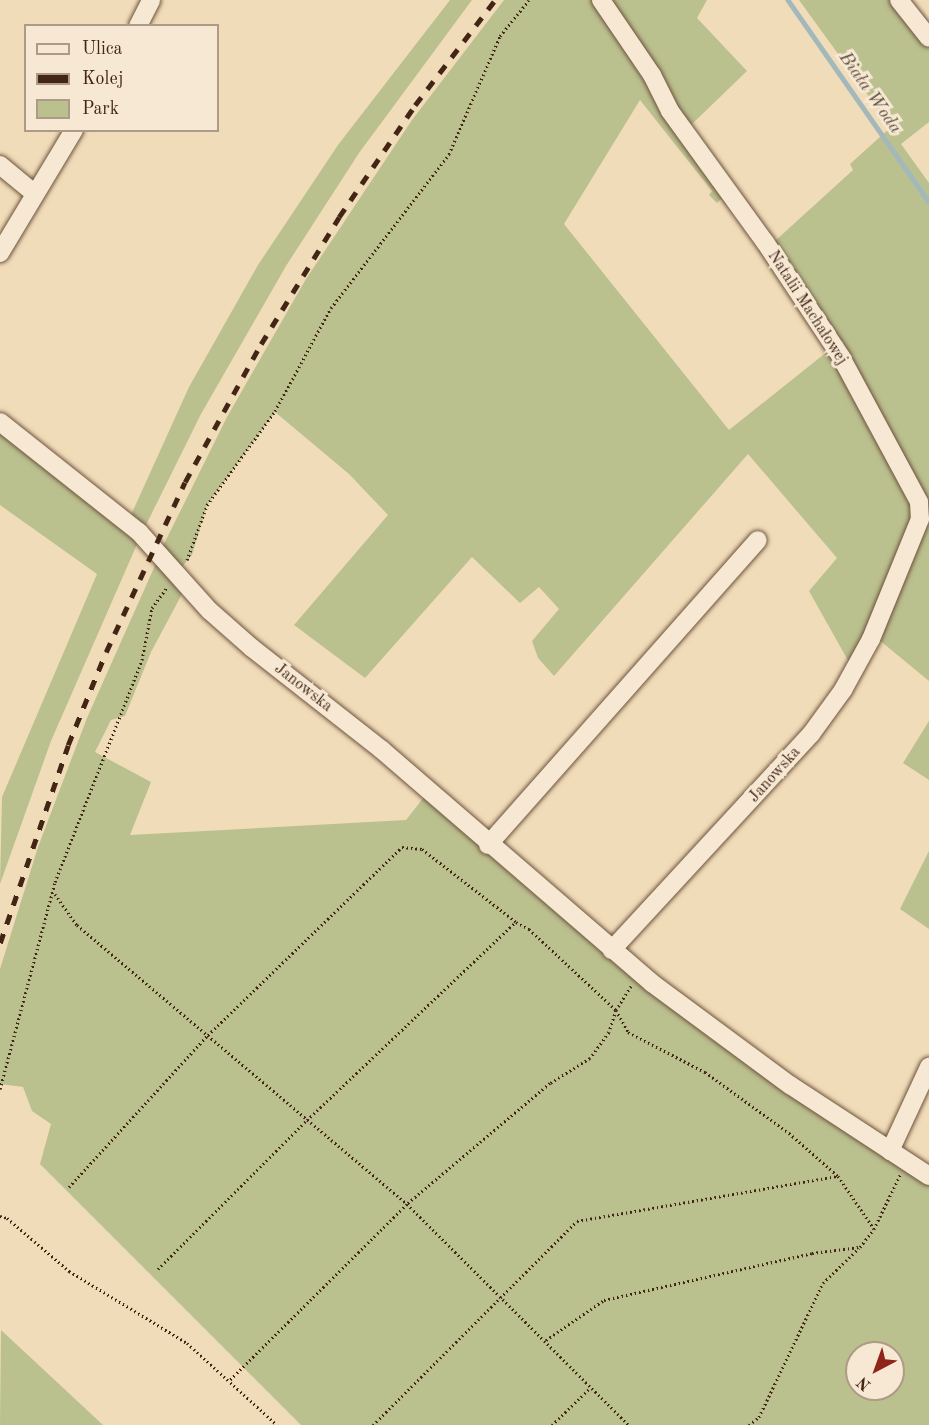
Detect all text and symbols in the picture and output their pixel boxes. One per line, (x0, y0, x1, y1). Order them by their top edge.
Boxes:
legend (24, 24, 219, 132)
text: Ulica (82, 40, 123, 58)
water label: Biała Woda (834, 48, 906, 138)
text: Kolej (82, 70, 123, 88)
text: Park (82, 100, 119, 118)
street label: Natalii Machałowej (763, 247, 851, 369)
street label: Janowska (270, 659, 336, 717)
street label: Janowska (745, 743, 805, 807)
north arrow (845, 1341, 905, 1401)
text: N (855, 1373, 874, 1393)

